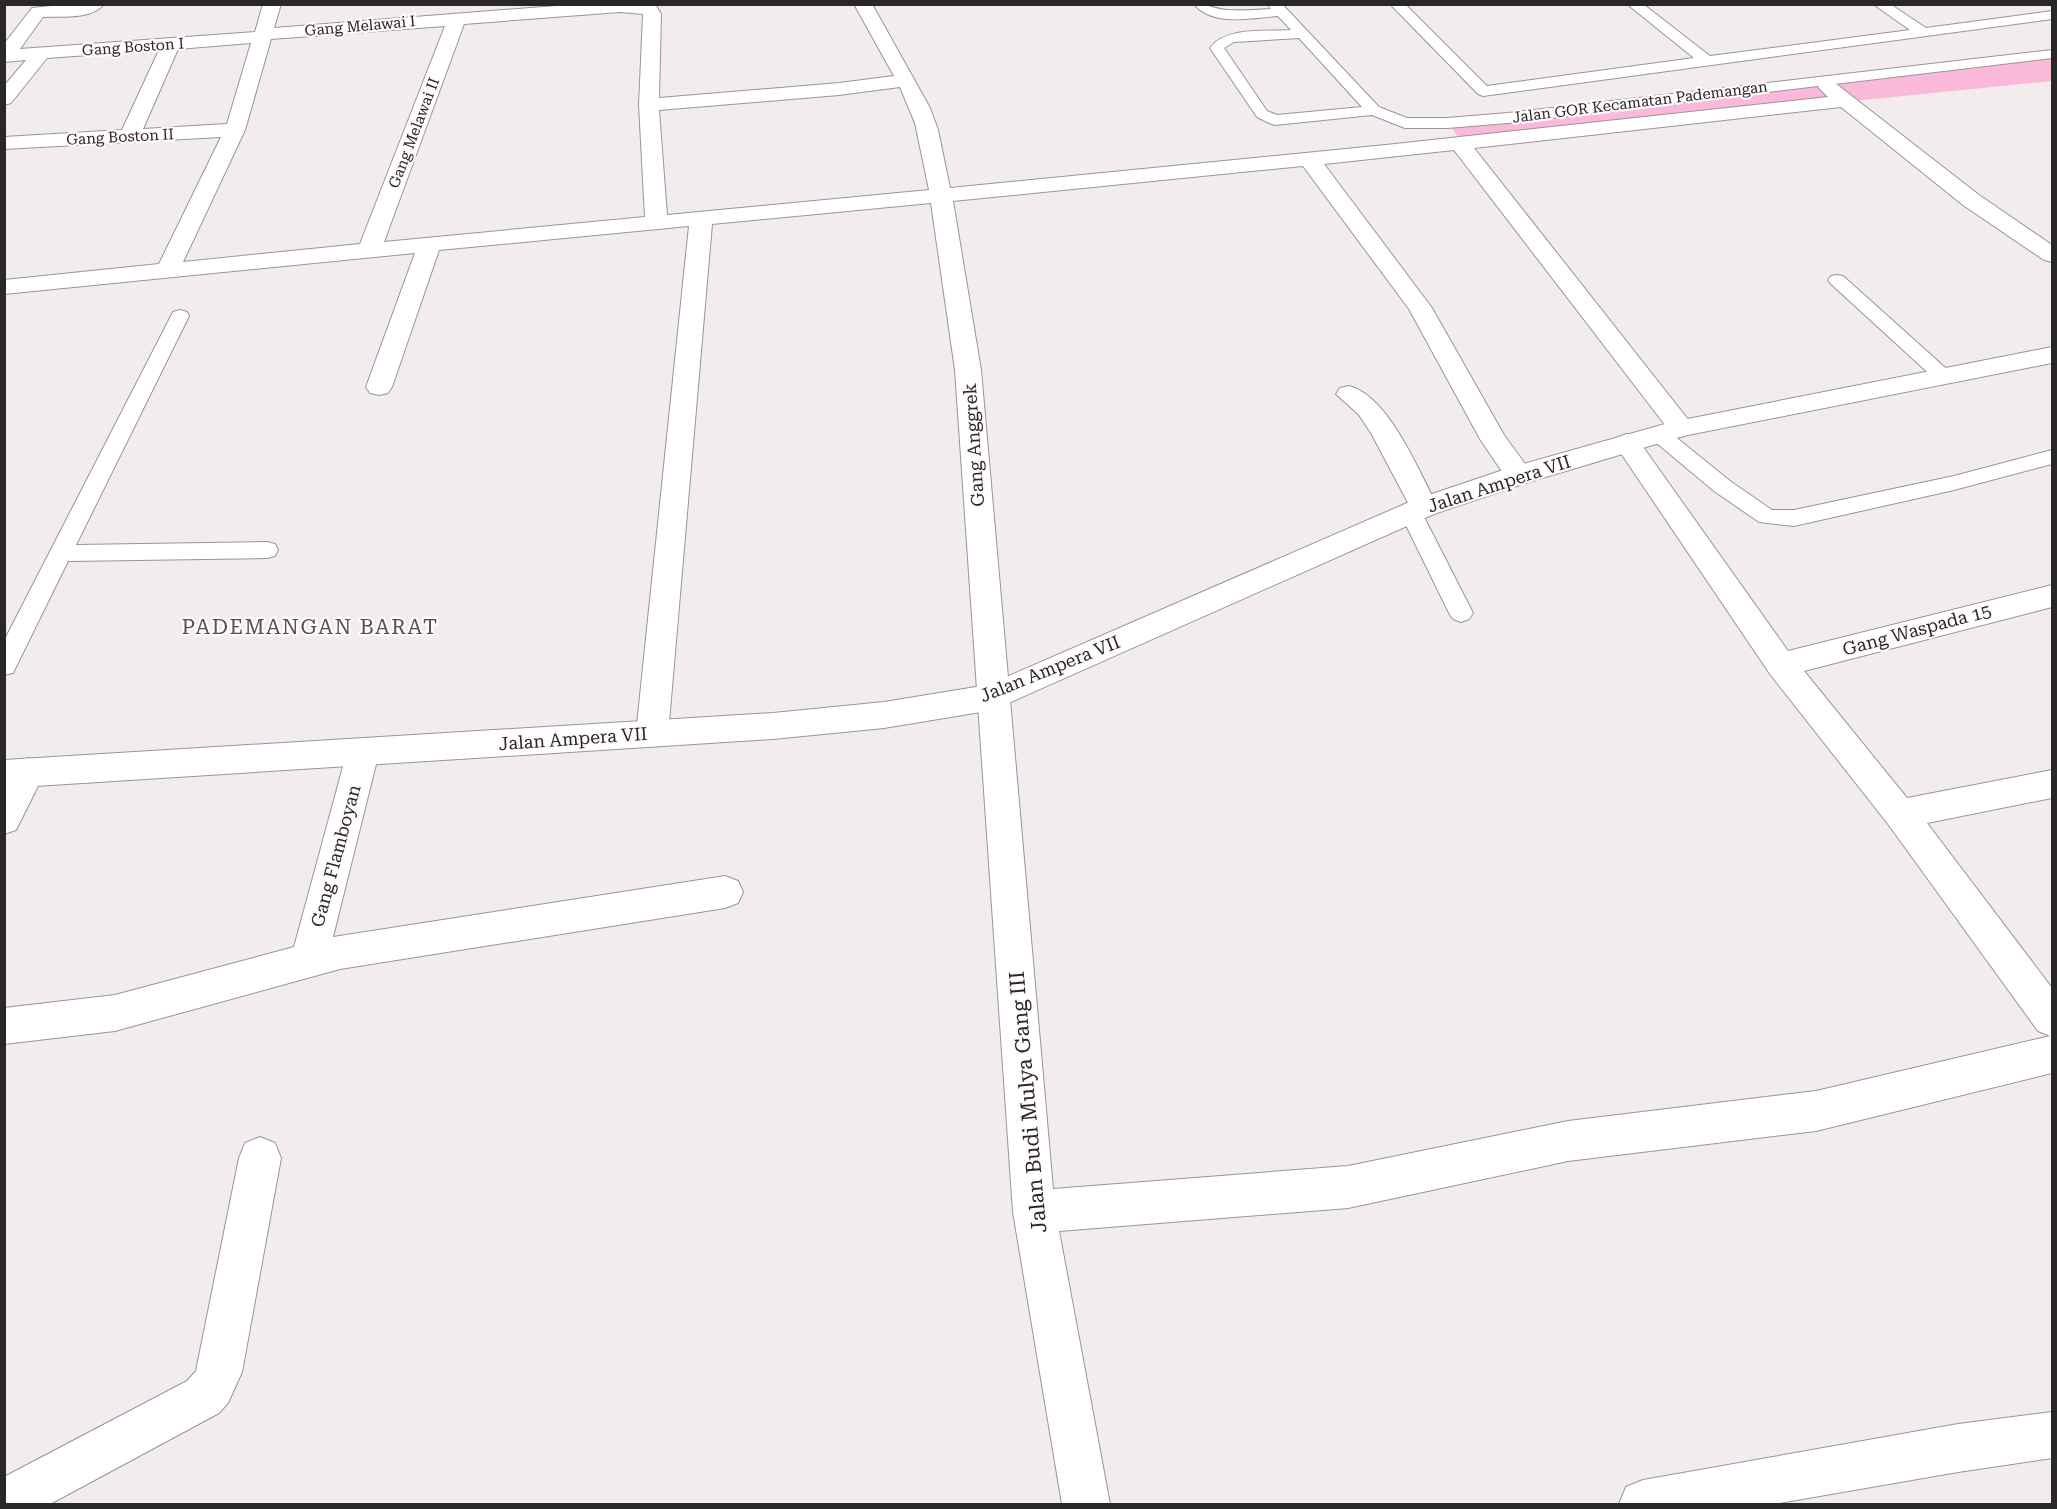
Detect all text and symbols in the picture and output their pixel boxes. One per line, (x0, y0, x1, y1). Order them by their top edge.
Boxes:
street label: Gang Melawai I (304, 12, 416, 40)
street label: Gang Boston I (81, 34, 185, 60)
street label: Gang Melawai II (385, 75, 443, 191)
street label: Jalan GOR Kecamatan Pademangan (1511, 77, 1769, 127)
street label: Gang Boston II (66, 125, 174, 149)
street label: Gang Anggrek (959, 383, 988, 507)
street label: Jalan Ampera VII (1425, 450, 1573, 517)
street label: Gang Waspada 15 (1840, 600, 1994, 660)
district label: PADEMANGAN BARAT (181, 615, 439, 639)
street label: Jalan Ampera VII (977, 631, 1123, 706)
street label: Jalan Ampera VII (498, 723, 648, 754)
street label: Gang Flamboyan (306, 782, 365, 929)
street label: Jalan Budi Mulya Gang III (1005, 970, 1051, 1234)

